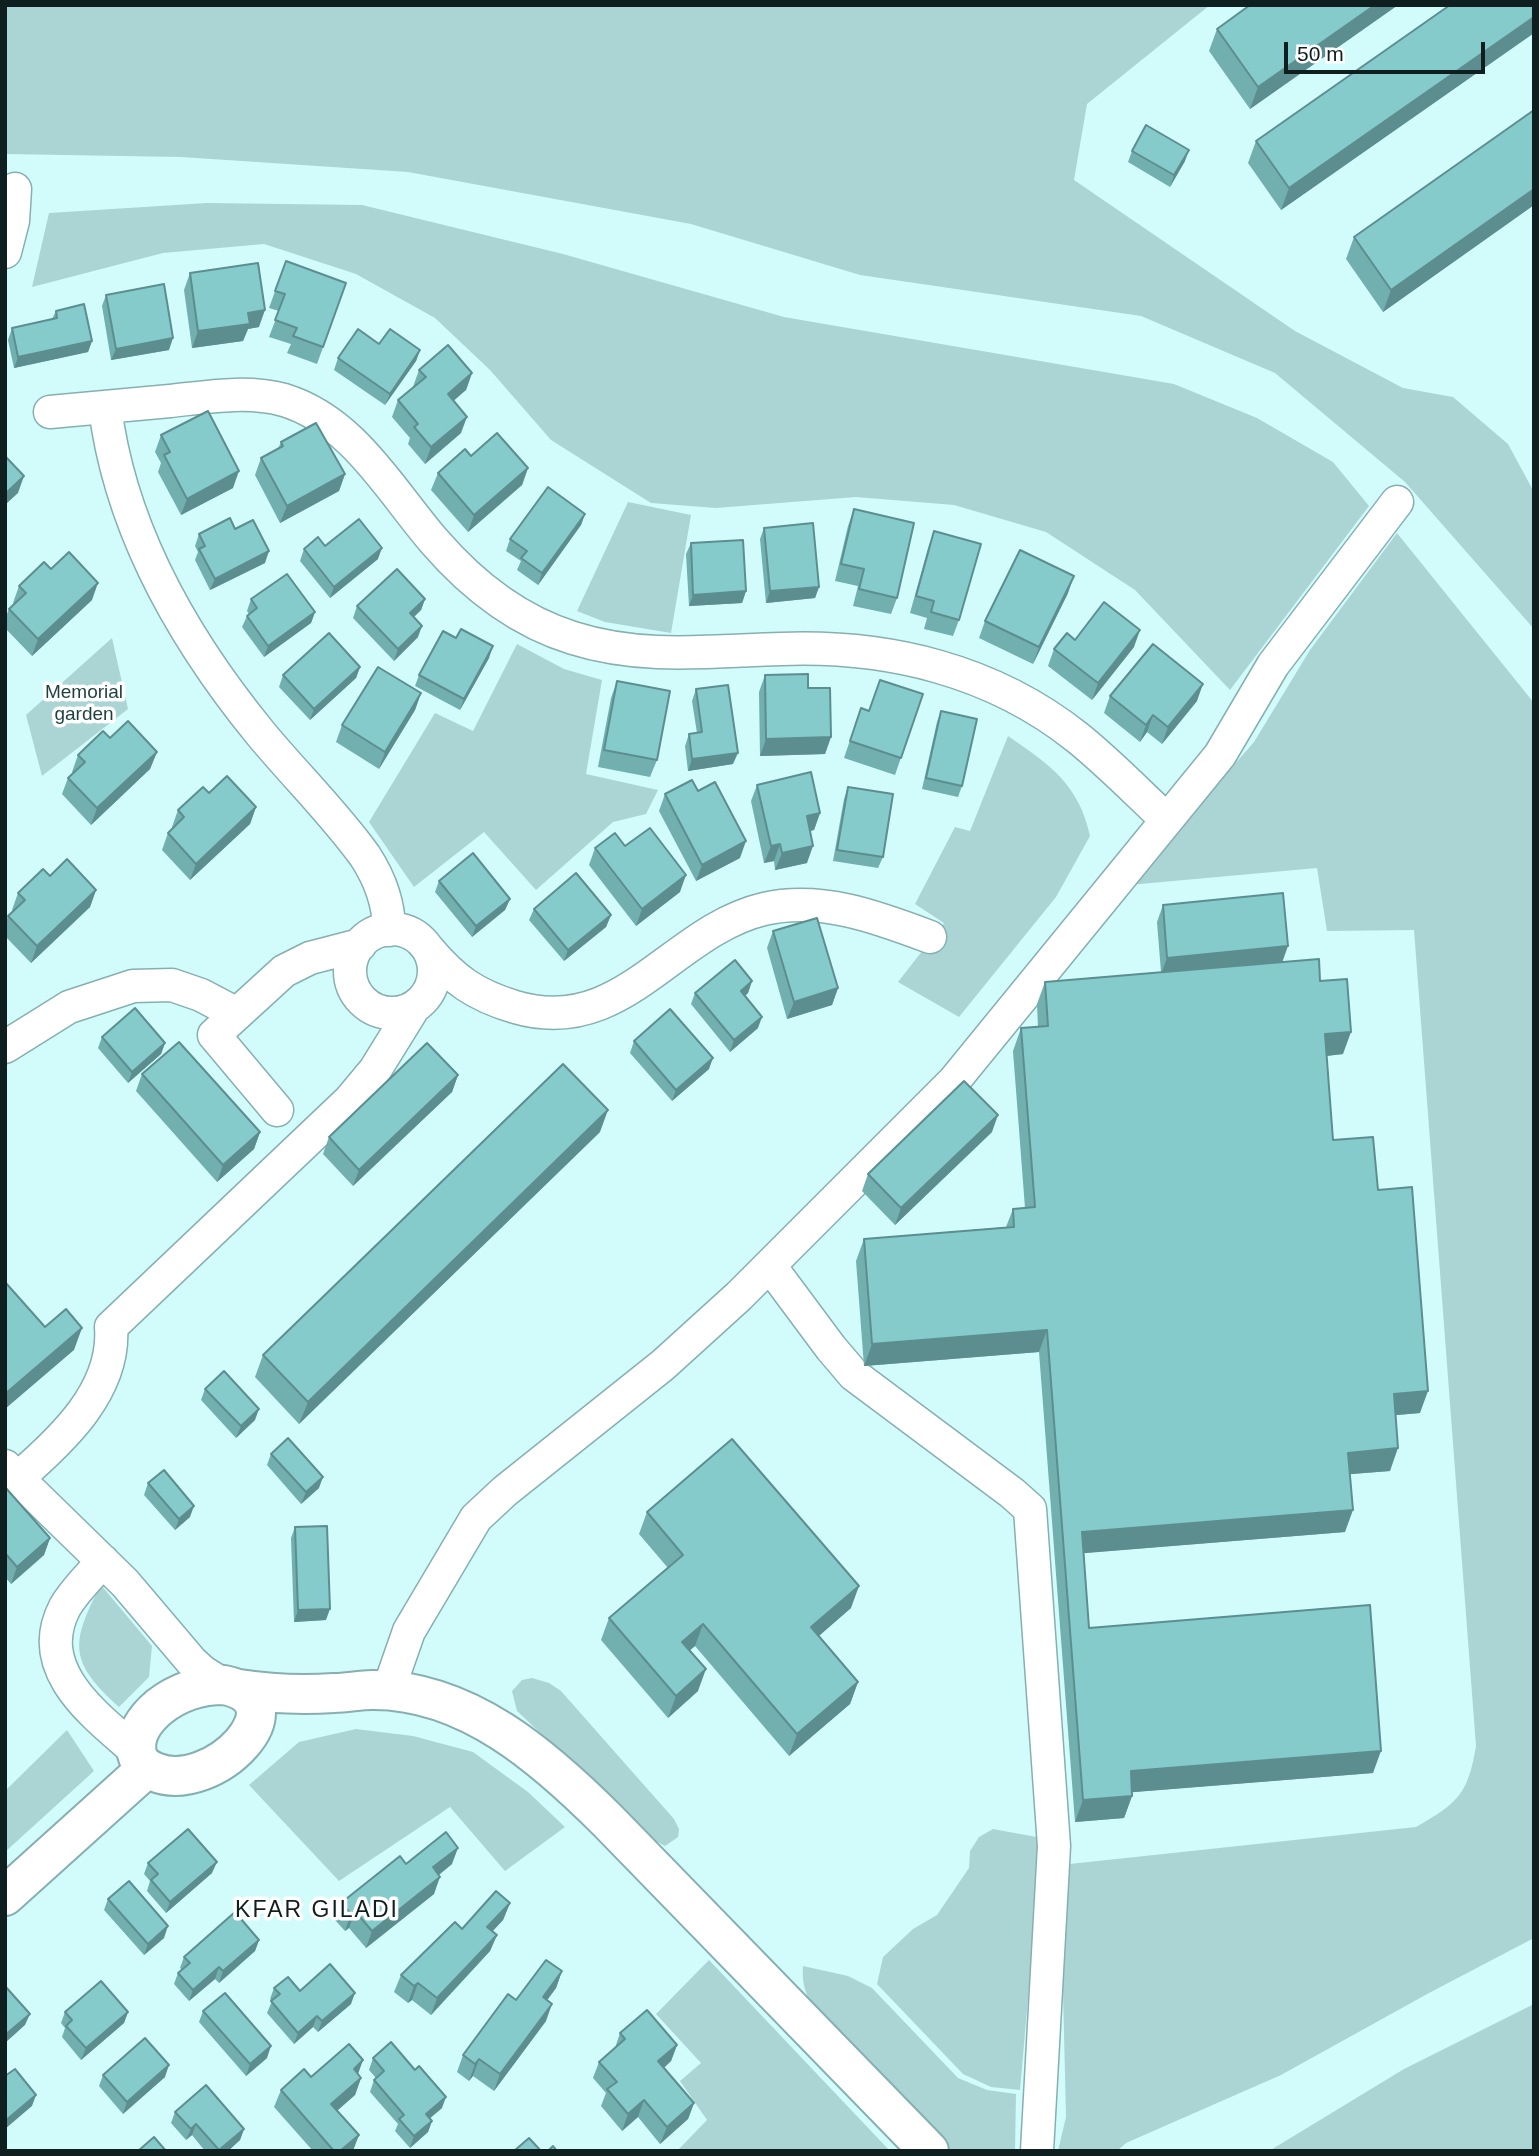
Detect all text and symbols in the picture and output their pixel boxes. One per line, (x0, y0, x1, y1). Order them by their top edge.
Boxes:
scale bar (1287, 28, 1488, 72)
text: 50 m (1297, 42, 1344, 65)
park label: Memorial garden (45, 682, 123, 726)
district label: KFAR GILADI (236, 1897, 398, 1925)

